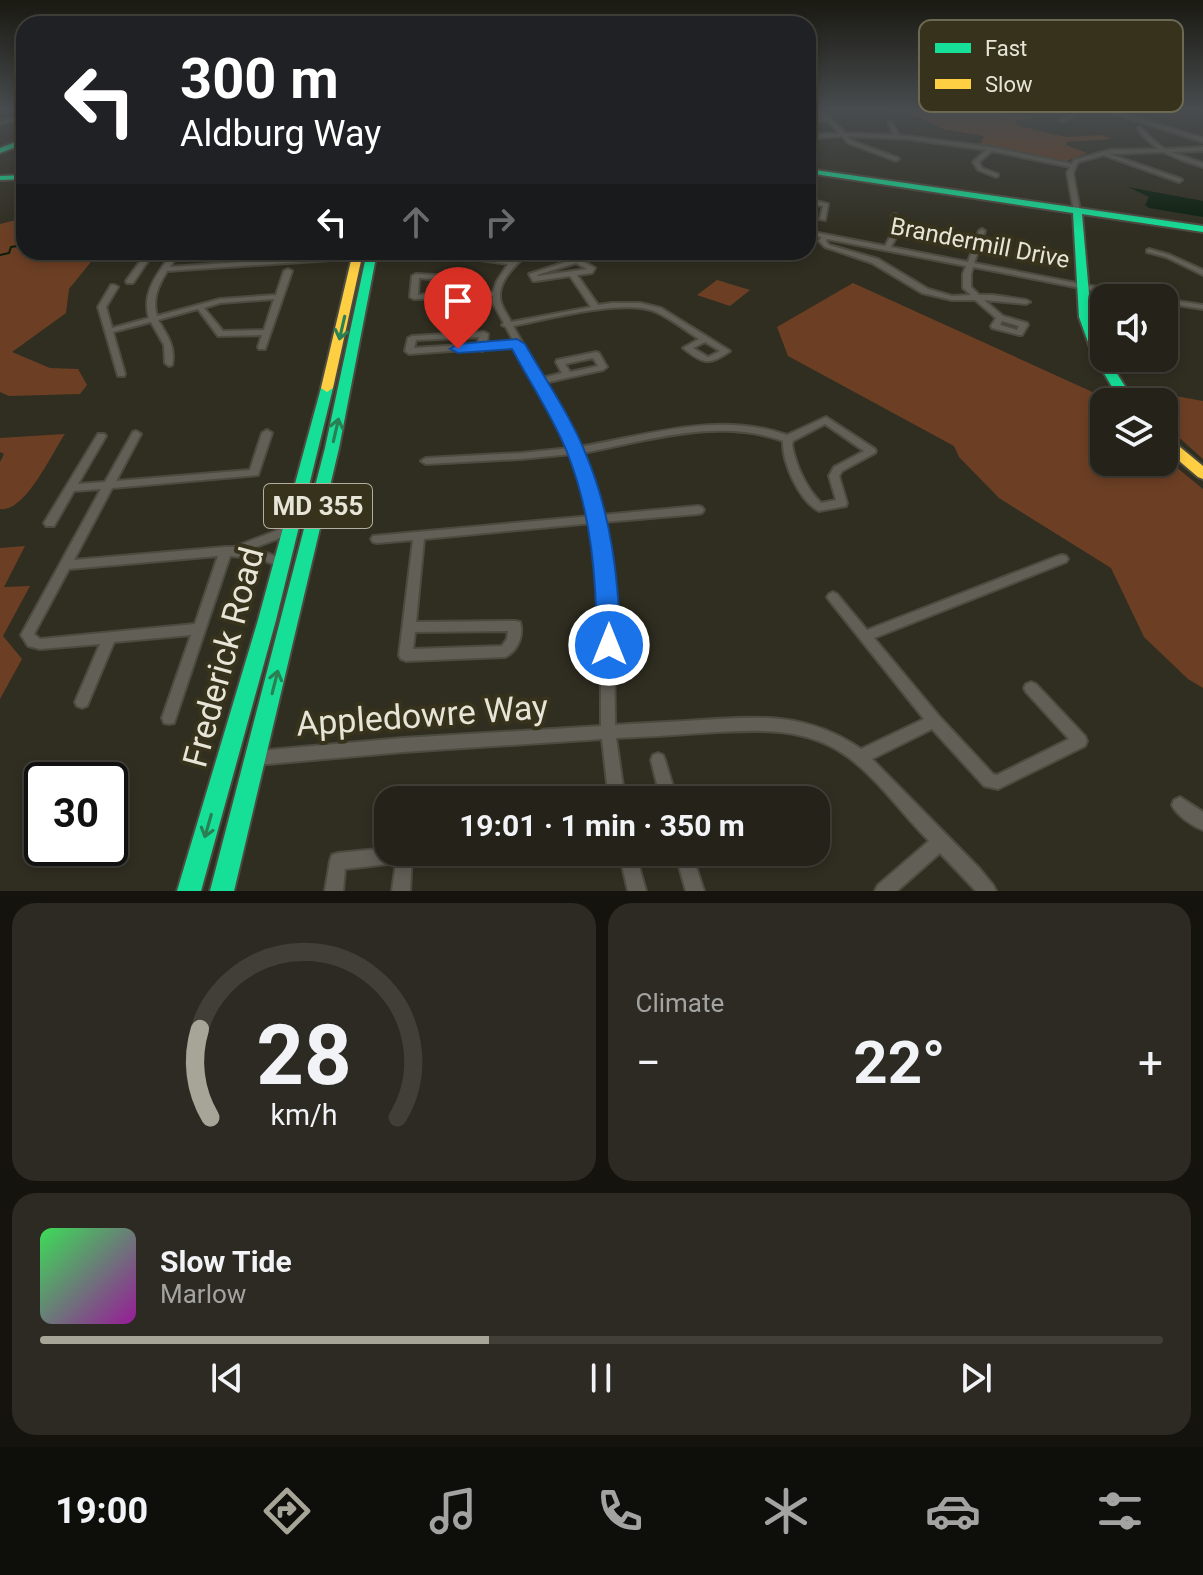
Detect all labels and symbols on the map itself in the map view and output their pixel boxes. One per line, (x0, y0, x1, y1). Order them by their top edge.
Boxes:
legend (919, 20, 1183, 112)
text: Fast (985, 36, 1027, 61)
text: Slow (985, 72, 1033, 97)
street label: Brandermill Drive (888, 212, 1072, 274)
pin (424, 267, 492, 349)
one-way arrow (333, 315, 348, 341)
one-way arrow (329, 417, 344, 443)
road number: MD 355 (264, 484, 372, 528)
street label: Frederick Road (174, 543, 272, 771)
position arrow (567, 603, 651, 687)
one-way arrow (268, 670, 283, 696)
street label: Appledowre Way (295, 686, 549, 744)
speed limit sign: 30 (24, 762, 128, 866)
one-way arrow (200, 812, 215, 838)

